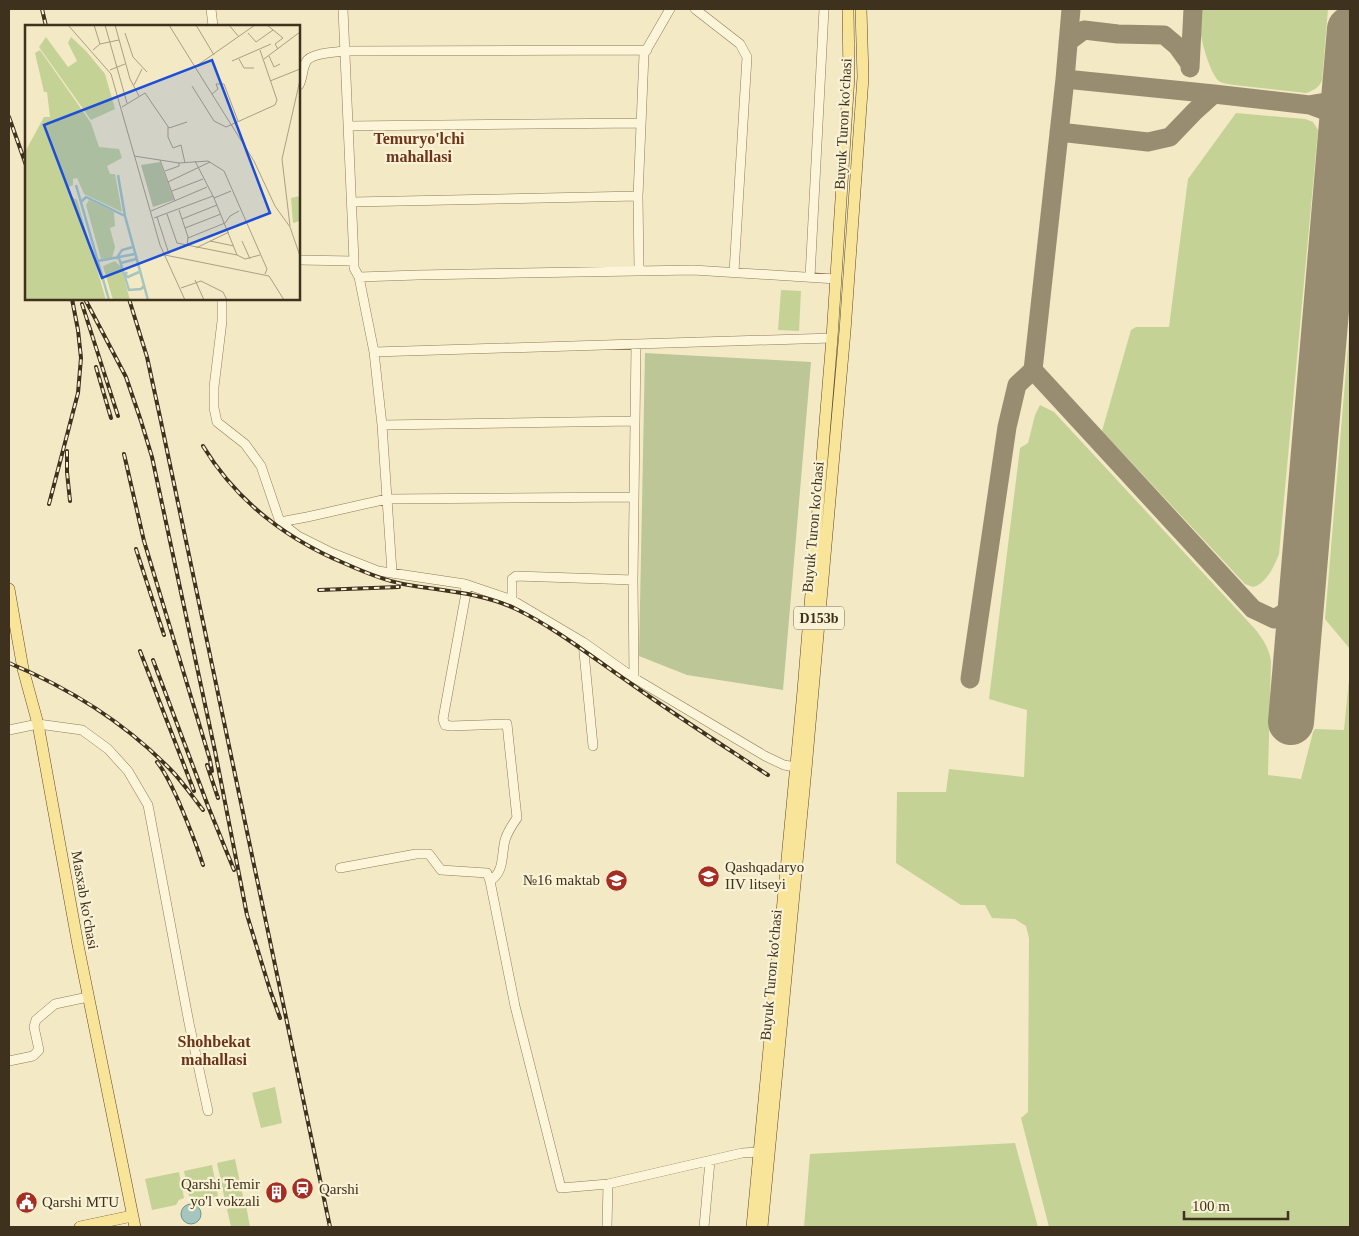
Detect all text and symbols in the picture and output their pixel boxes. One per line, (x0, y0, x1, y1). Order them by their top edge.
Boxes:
inset map (25, 25, 300, 300)
street label: Buyuk Turon ko'chasi (832, 58, 854, 190)
district label: Temuryo'lchi mahallasi (374, 130, 465, 165)
street label: Buyuk Turon ko'chasi (799, 461, 827, 593)
road number: D153b (794, 606, 844, 630)
street label: Masxab ko'chasi (68, 849, 102, 951)
place label: Qashqadaryo IIV litseyi (725, 859, 804, 892)
school or university icon: Qashqadaryo IIV litseyi (697, 864, 721, 888)
school or university icon: №16 maktab (604, 868, 628, 892)
place label: №16 maktab (523, 872, 600, 888)
street label: Buyuk Turon ko'chasi (757, 909, 785, 1041)
district label: Shohbekat mahallasi (178, 1033, 251, 1068)
place label: Qarshi Temir yo'l vokzali (181, 1176, 260, 1209)
station icon: Qarshi (291, 1177, 315, 1201)
building icon: Qarshi Temir yo'l vokzali (264, 1181, 288, 1205)
place label: Qarshi (319, 1181, 359, 1197)
scale bar (1184, 1188, 1288, 1220)
public building icon: Qarshi MTU (14, 1190, 38, 1214)
place label: Qarshi MTU (42, 1194, 119, 1210)
text: 100 m (1192, 1198, 1230, 1214)

